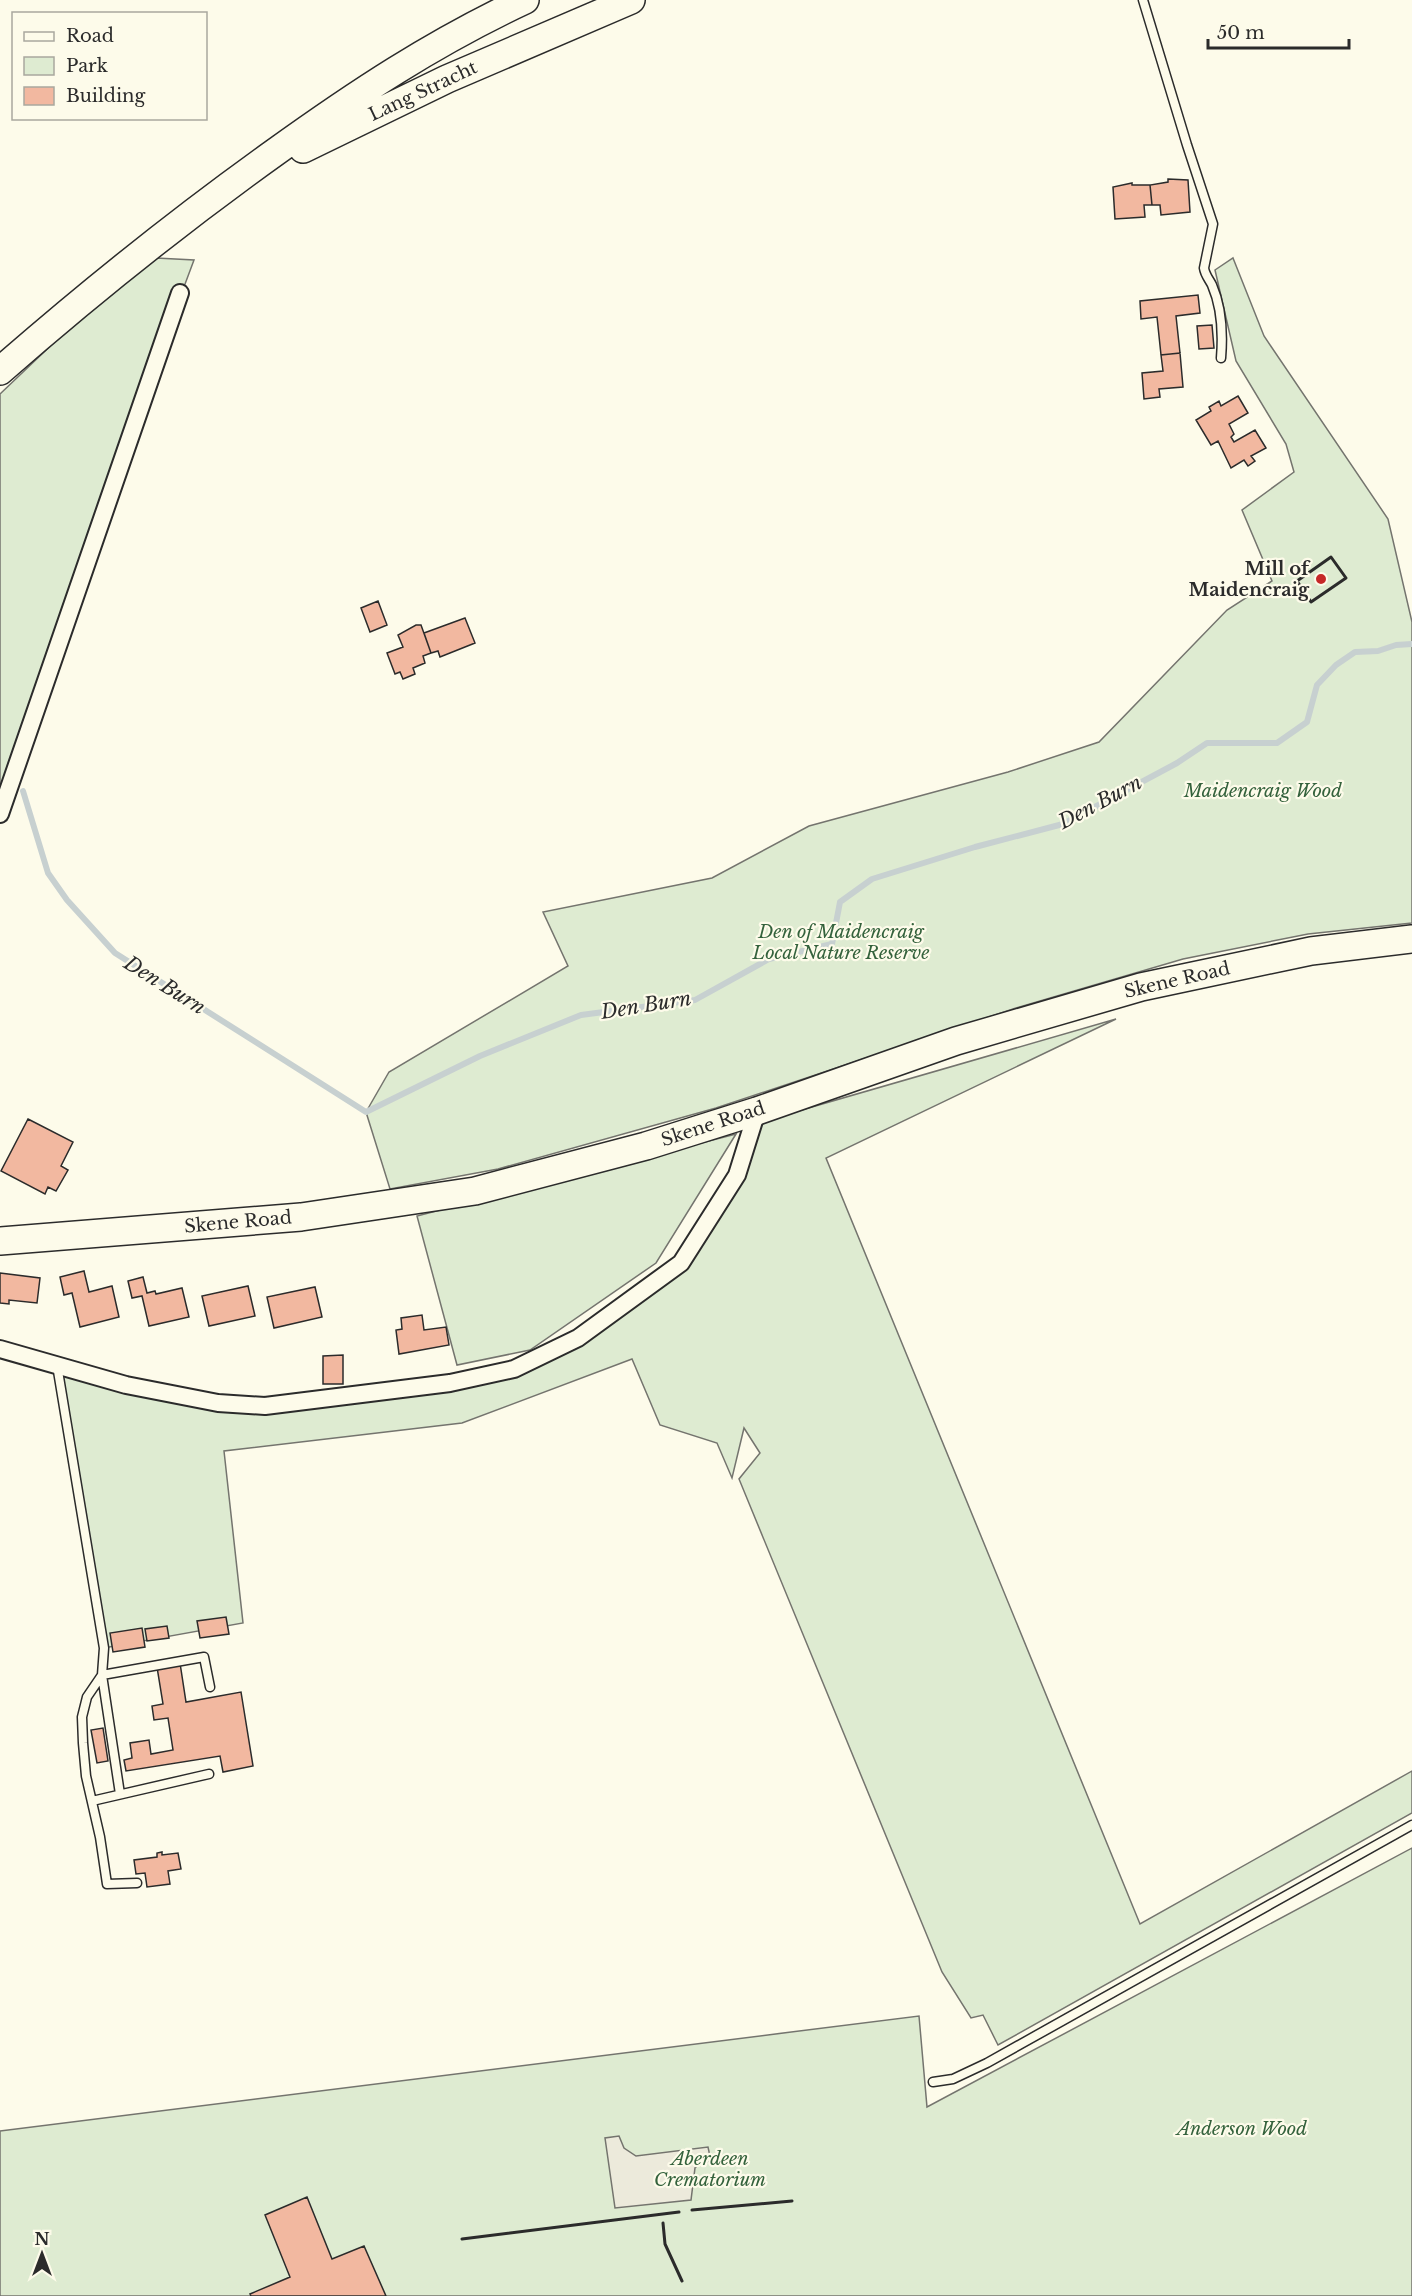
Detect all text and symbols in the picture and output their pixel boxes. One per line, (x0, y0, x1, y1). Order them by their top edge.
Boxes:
legend (12, 12, 207, 120)
scale bar (1208, 12, 1349, 50)
text: 50 m (1217, 22, 1265, 44)
text: Road (66, 25, 114, 47)
text: Park (66, 55, 108, 77)
street label: Lang Stracht (365, 56, 481, 126)
text: Building (66, 85, 145, 107)
place label: Mill of Maidencraig (1189, 558, 1311, 601)
marker: Mill of Maidencraig (1314, 572, 1328, 586)
water label: Den Burn (1053, 770, 1146, 834)
park label: Maidencraig Wood (1183, 780, 1342, 802)
park label: Den of Maidencraig Local Nature Reserve (752, 921, 929, 964)
water label: Den Burn (119, 950, 210, 1019)
street label: Skene Road (1122, 957, 1232, 1003)
water label: Den Burn (598, 986, 693, 1024)
street label: Skene Road (658, 1097, 768, 1151)
street label: Skene Road (183, 1206, 293, 1238)
park label: Anderson Wood (1175, 2118, 1307, 2140)
park label: Aberdeen Crematorium (654, 2148, 766, 2191)
north arrow (12, 2224, 72, 2284)
text: N (34, 2229, 50, 2249)

